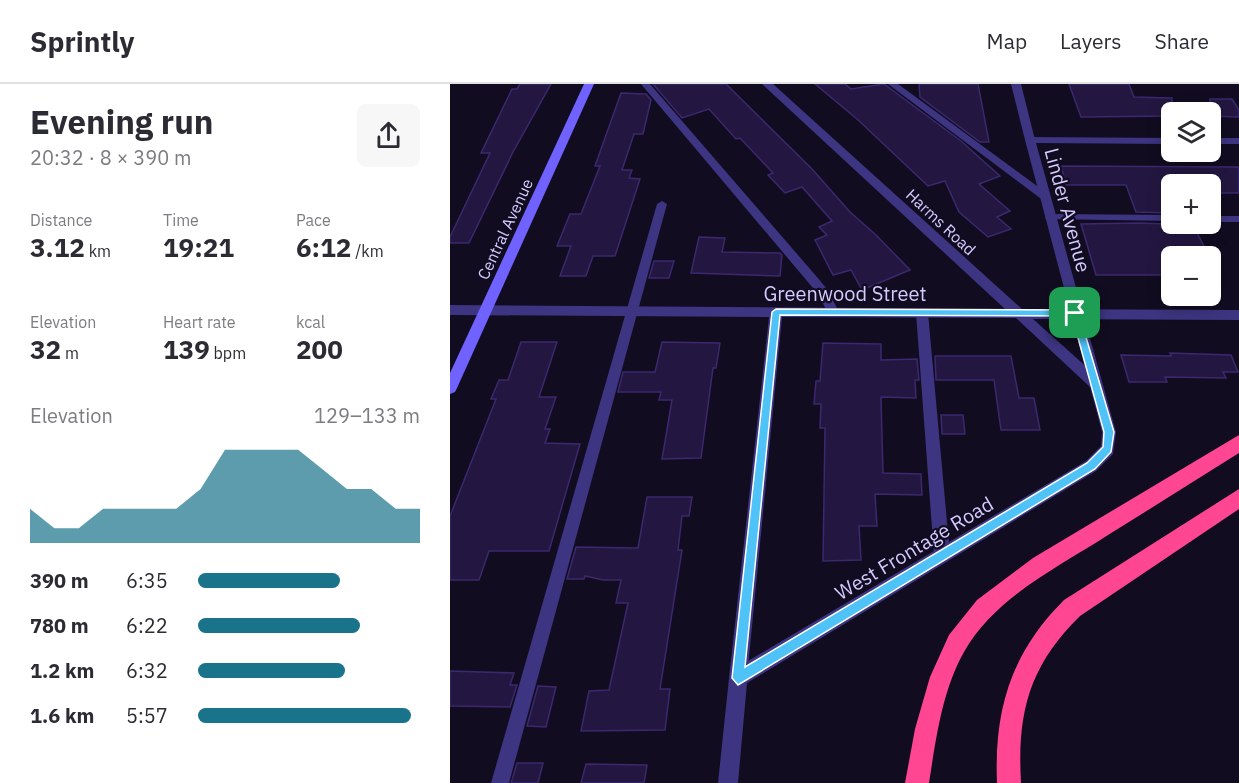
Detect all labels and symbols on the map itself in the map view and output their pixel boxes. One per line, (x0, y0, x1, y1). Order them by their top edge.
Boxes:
street label: Linder Avenue (1038, 145, 1098, 275)
street label: Central Avenue (473, 175, 537, 283)
street label: Harms Road (902, 185, 980, 259)
street label: Greenwood Street (763, 280, 927, 307)
pin (1049, 287, 1100, 338)
street label: West Frontage Road (830, 490, 998, 606)

